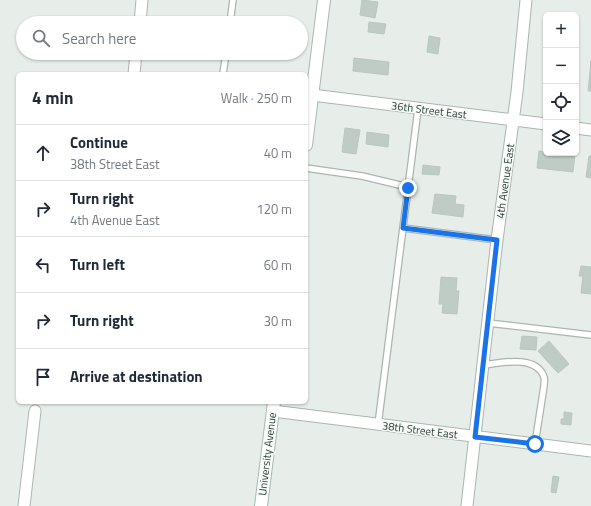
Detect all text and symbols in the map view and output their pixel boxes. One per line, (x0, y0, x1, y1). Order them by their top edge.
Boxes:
map controls (543, 12, 579, 156)
button: + (543, 12, 579, 48)
search box (16, 16, 308, 60)
icon: search (30, 27, 52, 49)
text: Search here (62, 27, 136, 50)
button: − (543, 48, 579, 84)
button: locate (543, 84, 579, 120)
text: 4 min (32, 85, 73, 111)
text: Walk · 250 m (221, 88, 292, 108)
street label: 36th Street East (390, 97, 468, 123)
button: layers (543, 120, 579, 156)
text: Continue (70, 131, 128, 154)
icon: ahead (32, 142, 54, 164)
street label: 4th Avenue East (492, 142, 518, 220)
text: 40 m (264, 143, 292, 163)
text: 38th Street East (70, 154, 160, 174)
route end (399, 179, 417, 197)
text: Turn right (70, 187, 134, 210)
icon: right (32, 198, 54, 220)
text: 120 m (256, 199, 292, 219)
text: 4th Avenue East (70, 210, 160, 230)
text: Turn left (70, 253, 125, 276)
icon: left (32, 254, 54, 276)
text: 60 m (264, 255, 292, 275)
text: Turn right (70, 309, 134, 332)
icon: right (32, 310, 54, 332)
text: 30 m (264, 311, 292, 331)
text: Arrive at destination (70, 365, 203, 388)
icon: arrive (32, 366, 54, 388)
street label: University Avenue (254, 411, 280, 496)
street label: 38th Street East (381, 417, 459, 443)
route start (526, 435, 544, 453)

